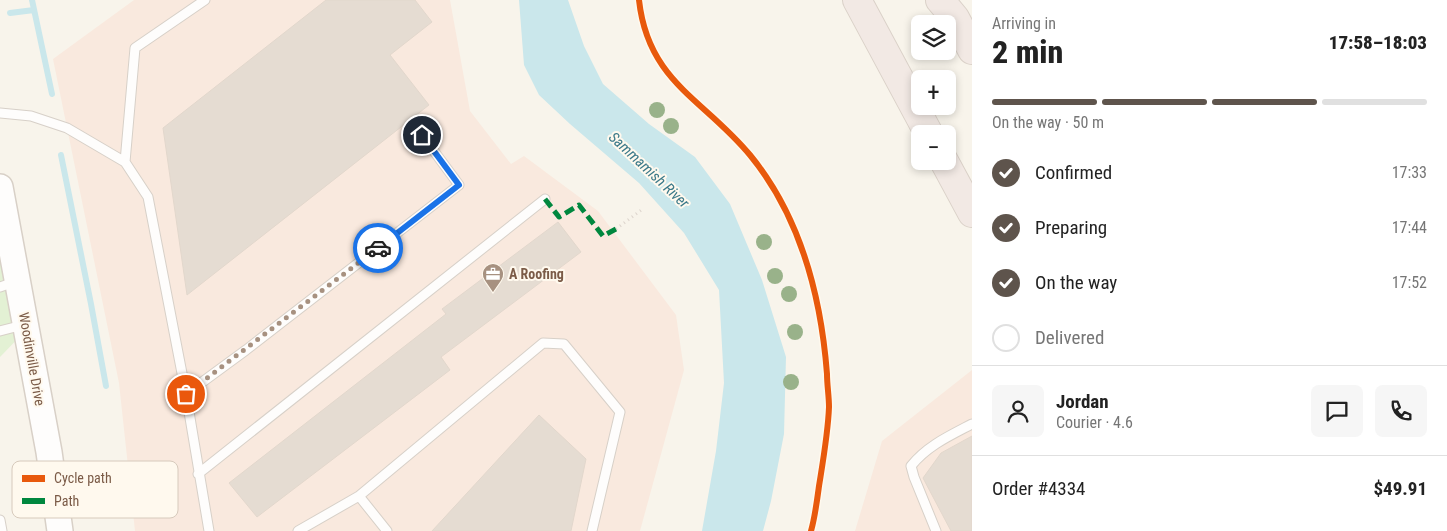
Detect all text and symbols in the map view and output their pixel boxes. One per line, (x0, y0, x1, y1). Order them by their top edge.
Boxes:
text: Arriving in (992, 14, 1056, 33)
map controls (911, 15, 956, 170)
button: layers (911, 15, 956, 60)
text: 17:58–18:03 (1329, 31, 1427, 54)
text: 2 min (992, 33, 1063, 71)
button: + (911, 70, 956, 115)
text: On the way · 50 m (992, 113, 1104, 132)
pin (401, 114, 443, 156)
icon: home (408, 121, 436, 149)
button: − (911, 125, 956, 170)
water label: Sammamish River (605, 128, 693, 212)
icon: check (992, 159, 1020, 187)
text: Confirmed (1035, 161, 1112, 184)
text: 17:33 (1392, 163, 1427, 182)
icon: check (992, 214, 1020, 242)
text: Preparing (1035, 216, 1107, 239)
text: 17:44 (1392, 218, 1427, 237)
courier (353, 223, 403, 273)
icon: car (364, 234, 392, 262)
office icon: A Roofing (481, 262, 505, 293)
place label: A Roofing (509, 266, 564, 282)
icon: check (992, 269, 1020, 297)
text: On the way (1035, 271, 1117, 294)
text: 17:52 (1392, 273, 1427, 292)
street label: Woodinville Drive (16, 311, 48, 407)
text: Delivered (1035, 326, 1104, 349)
pin (165, 373, 207, 415)
icon: bag (172, 380, 200, 408)
button: person (992, 385, 1044, 437)
button: chat (1311, 385, 1363, 437)
button: phone (1375, 385, 1427, 437)
text: Jordan (1056, 390, 1109, 413)
text: Courier · 4.6 (1056, 413, 1133, 432)
legend (12, 461, 178, 518)
text: Cycle path (54, 470, 112, 486)
text: Order #4334 (992, 477, 1085, 500)
text: $49.91 (1373, 477, 1427, 500)
text: Path (54, 493, 79, 509)

